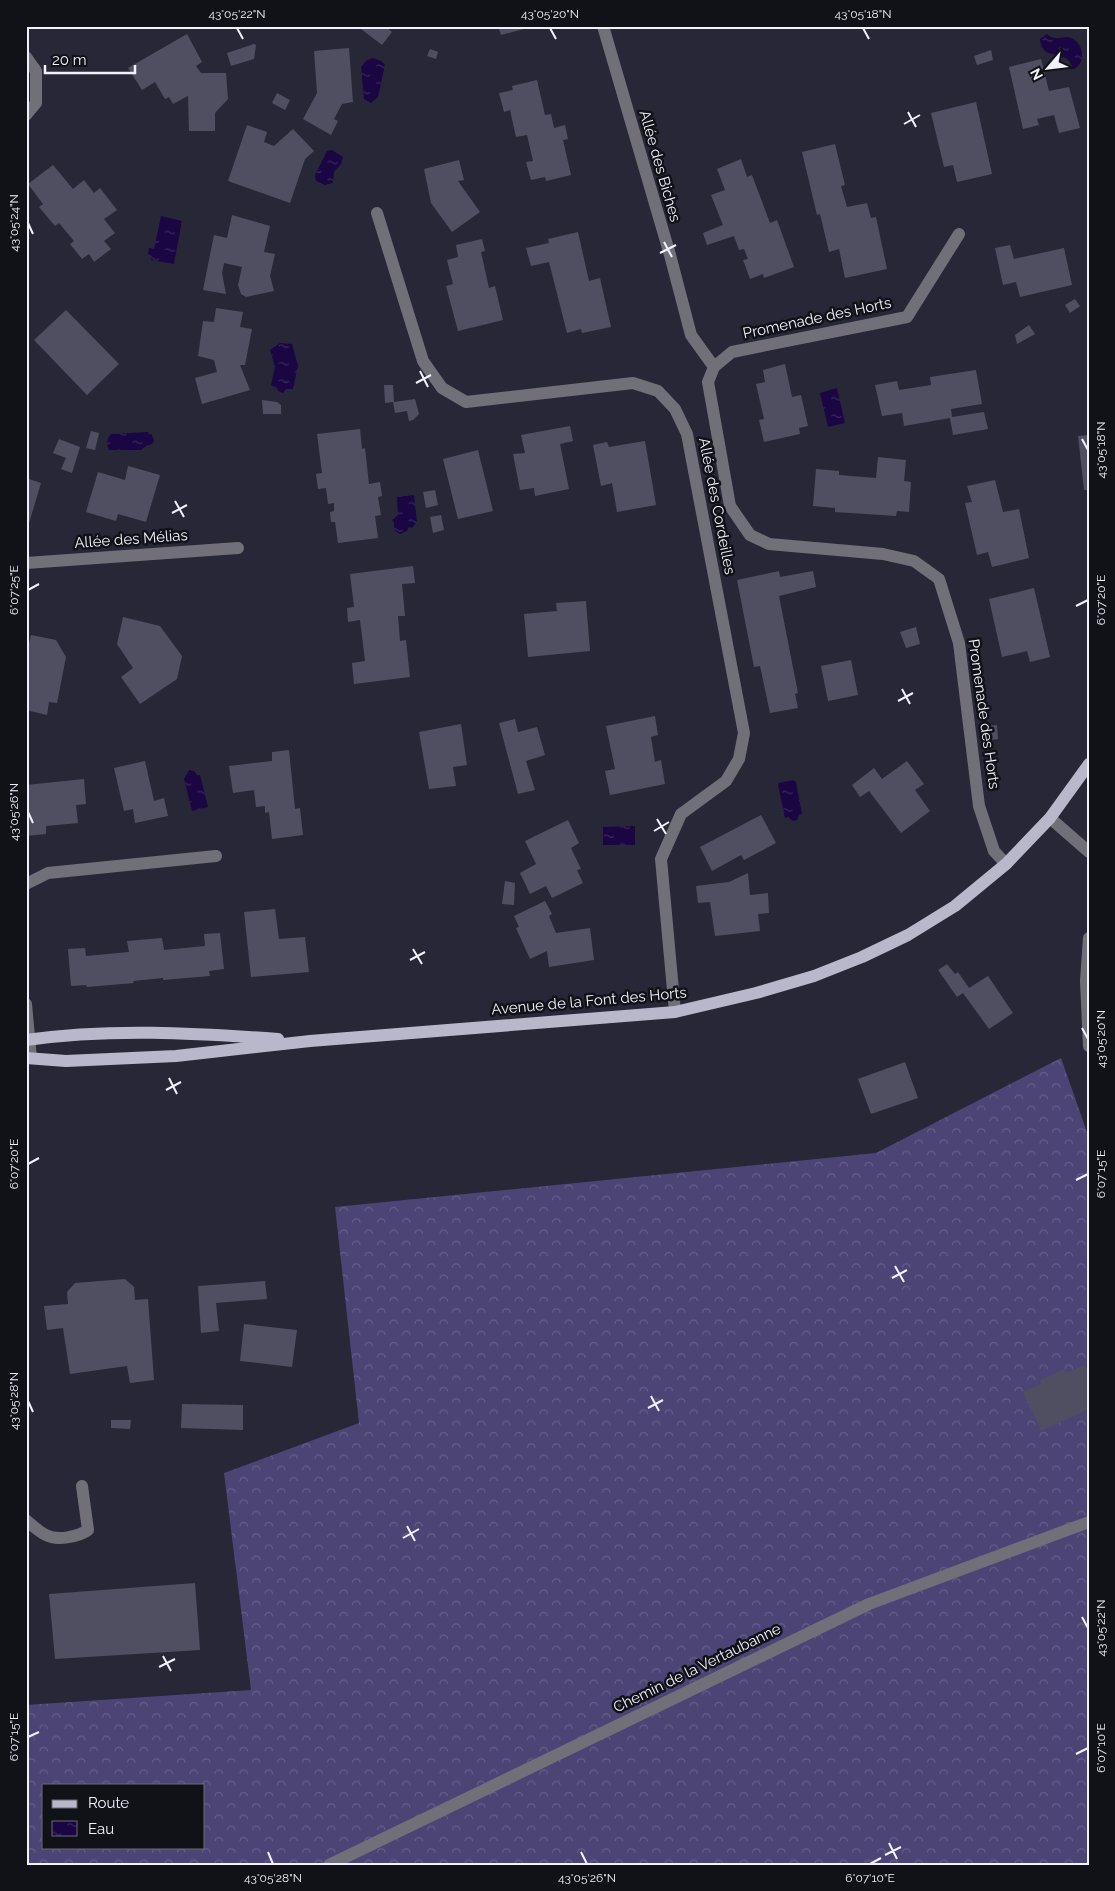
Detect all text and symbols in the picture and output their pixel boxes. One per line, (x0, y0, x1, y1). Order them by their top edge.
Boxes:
text: 43°05'22"N (208, 7, 266, 21)
text: 43°05'20"N (521, 7, 579, 21)
text: 43°05'18"N (835, 7, 891, 21)
scale bar (45, 42, 135, 74)
north arrow (1022, 42, 1072, 92)
text: 20 m (52, 51, 87, 69)
text: N (1027, 66, 1046, 83)
street label: Allée des Biches (635, 108, 685, 224)
text: 43°05'24"N (7, 194, 21, 252)
street label: Promenade des Horts (741, 293, 893, 343)
text: 43°05'18"N (1094, 422, 1108, 478)
street label: Allée des Cordeilles (695, 436, 739, 576)
street label: Allée des Mélias (74, 526, 188, 552)
text: 6°07'25"E (7, 565, 21, 615)
text: 6°07'20"E (1094, 575, 1108, 625)
street label: Promenade des Horts (965, 638, 1003, 790)
text: 43°05'26"N (7, 783, 21, 841)
street label: Avenue de la Font des Horts (491, 983, 687, 1019)
text: 43°05'20"N (1094, 1010, 1108, 1068)
text: 6°07'20"E (7, 1139, 21, 1189)
text: 6°07'15"E (1094, 1150, 1108, 1198)
text: 43°05'28"N (7, 1372, 21, 1430)
text: 43°05'22"N (1094, 1599, 1108, 1657)
street label: Chemin de la Vertaubanne (610, 1619, 784, 1716)
text: 6°07'15"E (7, 1713, 21, 1761)
text: 6°07'10"E (1094, 1723, 1108, 1773)
legend (42, 1784, 205, 1848)
text: Route (88, 1794, 129, 1812)
text: Eau (88, 1820, 114, 1838)
text: 43°05'28"N (244, 1871, 302, 1885)
text: 43°05'26"N (558, 1871, 616, 1885)
text: 6°07'10"E (845, 1871, 895, 1885)

